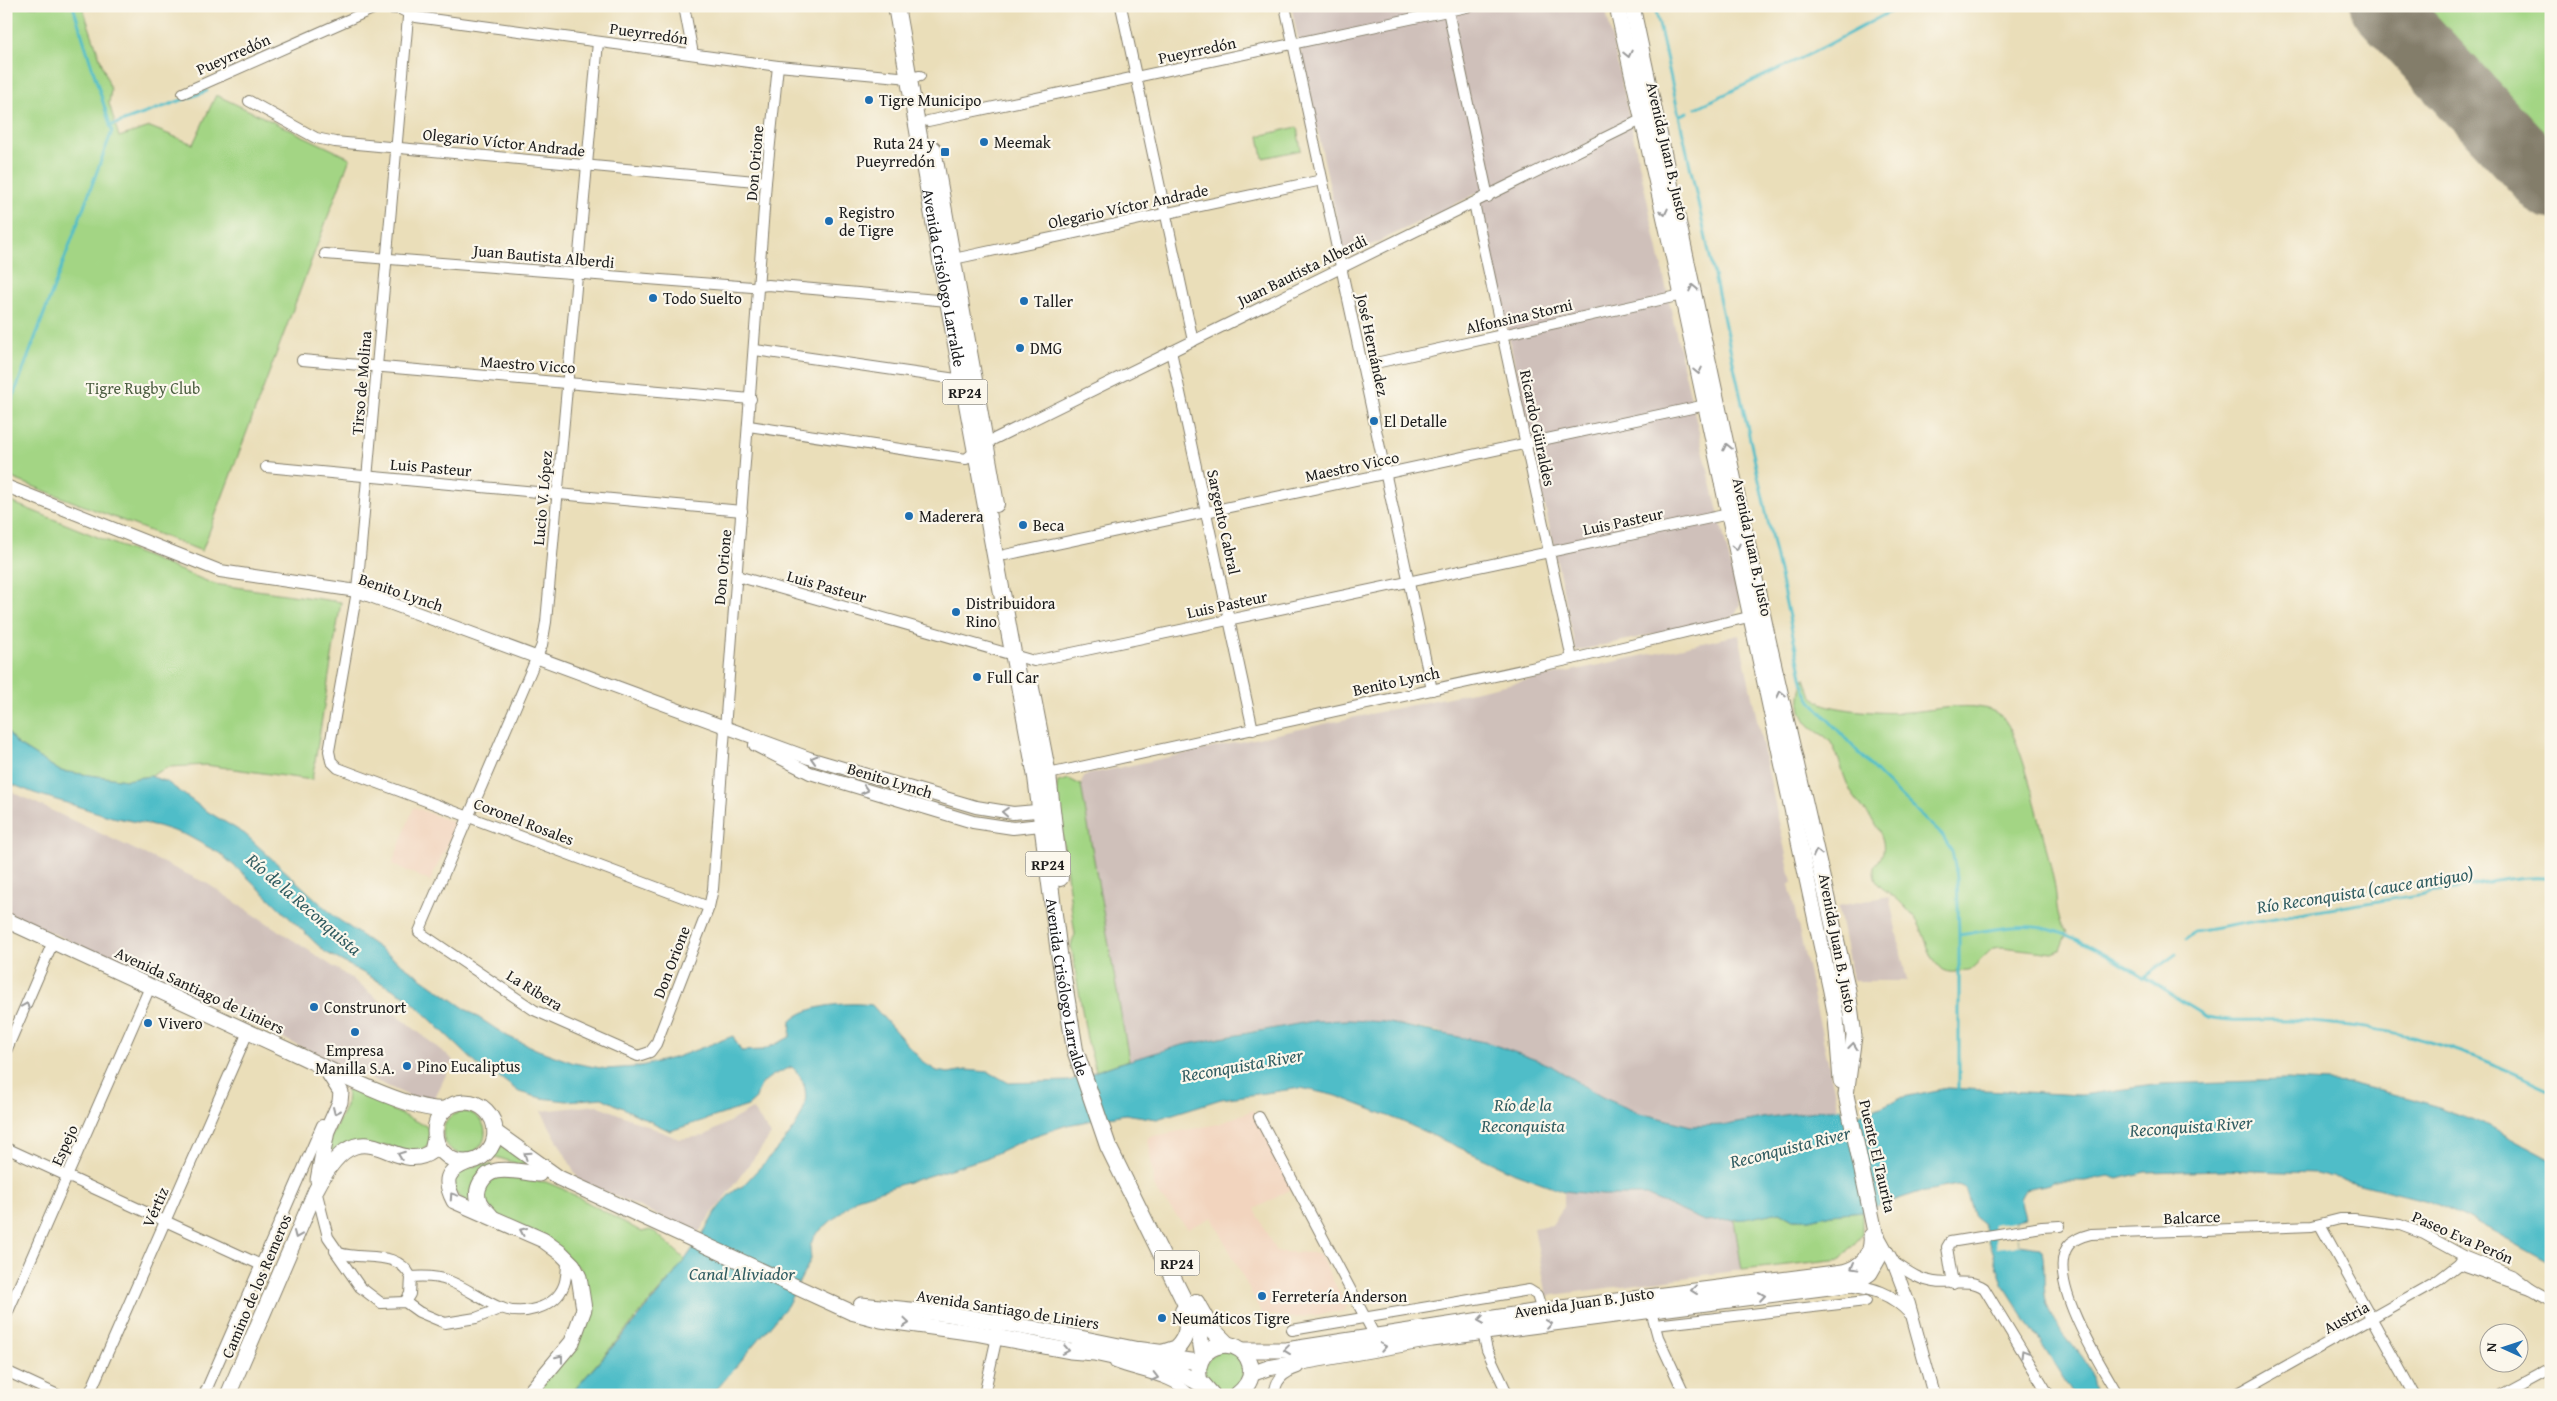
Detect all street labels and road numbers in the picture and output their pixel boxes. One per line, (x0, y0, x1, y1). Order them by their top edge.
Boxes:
street label: Pueyrredón (608, 16, 690, 50)
street label: Pueyrredón (192, 27, 274, 81)
street label: Pueyrredón (1156, 30, 1238, 70)
street label: Avenida Juan B. Justo (1640, 80, 1696, 222)
street label: Olegario Víctor Andrade (422, 122, 586, 162)
street label: Don Orione (739, 124, 769, 202)
street label: Olegario Víctor Andrade (1046, 177, 1210, 235)
street label: Avenida Crisólogo Larralde (916, 187, 972, 369)
street label: Juan Bautista Alberdi (1231, 228, 1371, 313)
street label: Juan Bautista Alberdi (470, 238, 616, 274)
street label: José Hernández (1350, 290, 1396, 398)
street label: Alfonsina Storni (1463, 292, 1575, 340)
street label: Tirso de Molina (344, 329, 378, 436)
street label: Maestro Vicco (480, 349, 576, 379)
street label: Ricardo Güiraldes (1514, 368, 1562, 488)
road number: RP24 (942, 380, 988, 404)
street label: Maestro Vicco (1303, 444, 1401, 488)
street label: Lucio V. López (526, 450, 558, 546)
street label: Luis Pasteur (389, 451, 473, 483)
street label: Sargento Cabral (1201, 467, 1247, 577)
street label: Avenida Juan B. Justo (1727, 475, 1779, 619)
street label: Luis Pasteur (1581, 501, 1666, 541)
street label: Don Orione (707, 528, 737, 606)
street label: Luis Pasteur (784, 563, 870, 609)
street label: Benito Lynch (355, 566, 447, 618)
street label: Luis Pasteur (1185, 584, 1270, 624)
street label: Benito Lynch (1350, 660, 1442, 702)
street label: Benito Lynch (844, 756, 936, 804)
street label: Coronel Rosales (470, 791, 578, 851)
road number: RP24 (1026, 852, 1070, 876)
street label: Avenida Juan B. Justo (1813, 871, 1863, 1015)
street label: Avenida Crisólogo Larralde (1040, 897, 1095, 1079)
street label: Don Orione (646, 922, 696, 1002)
street label: Avenida Santiago de Liniers (111, 940, 289, 1040)
street label: La Ribera (502, 963, 568, 1017)
street label: Puente El Taurita (1853, 1097, 1903, 1215)
street label: Espejo (44, 1120, 84, 1170)
street label: Vértiz (136, 1183, 174, 1231)
street label: Balcarce (2163, 1204, 2221, 1230)
street label: Paseo Eva Perón (2409, 1204, 2517, 1270)
street label: Camino de los Remeros (215, 1210, 297, 1362)
road number: RP24 (1154, 1250, 1200, 1276)
street label: Avenida Juan B. Justo (1512, 1280, 1656, 1324)
street label: Avenida Santiago de Liniers (915, 1283, 1101, 1335)
street label: Austria (2319, 1294, 2374, 1339)

